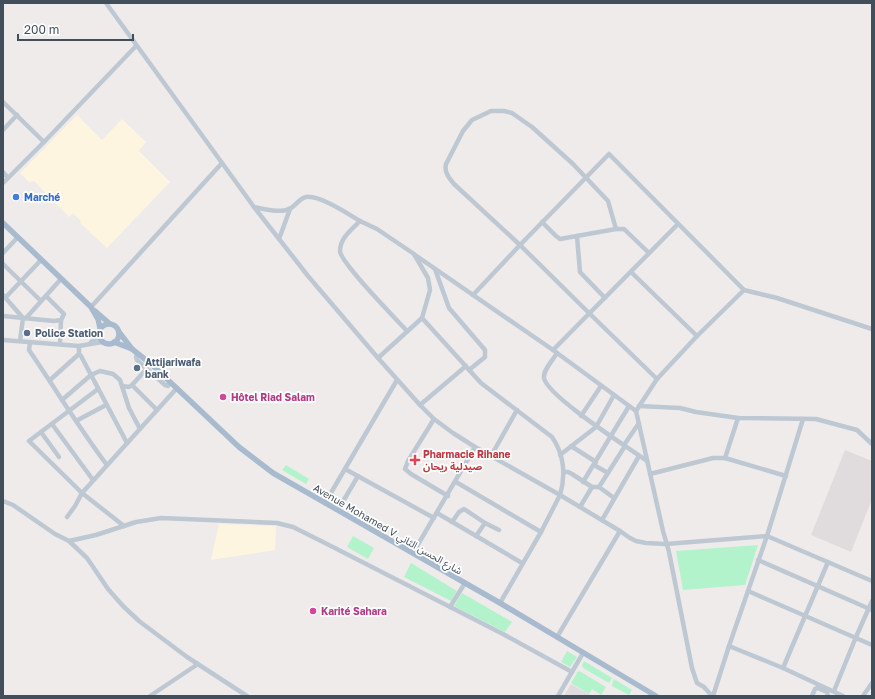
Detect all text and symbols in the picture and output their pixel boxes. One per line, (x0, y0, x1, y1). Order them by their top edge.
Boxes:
scale bar (18, 16, 133, 42)
text: 200 m (24, 22, 59, 37)
place label: Marché (24, 191, 60, 203)
marker: Marché (11, 192, 21, 202)
place label: Police Station (35, 327, 103, 339)
marker: Police Station (22, 328, 32, 338)
place label: Attijariwafa bank (145, 356, 201, 380)
marker: Attijariwafa bank (132, 363, 142, 373)
place label: Hôtel Riad Salam (231, 391, 315, 403)
marker: Hôtel Riad Salam (218, 392, 228, 402)
place label: Pharmacie Rihane صيدلية ريحان (423, 448, 510, 473)
marker: Pharmacie Rihane صيدلية ريحان (410, 455, 420, 465)
street label: Avenue Mohamed V شارع الحسن الثاني (310, 481, 465, 579)
place label: Karité Sahara (321, 605, 387, 617)
marker: Karité Sahara (308, 606, 318, 616)

